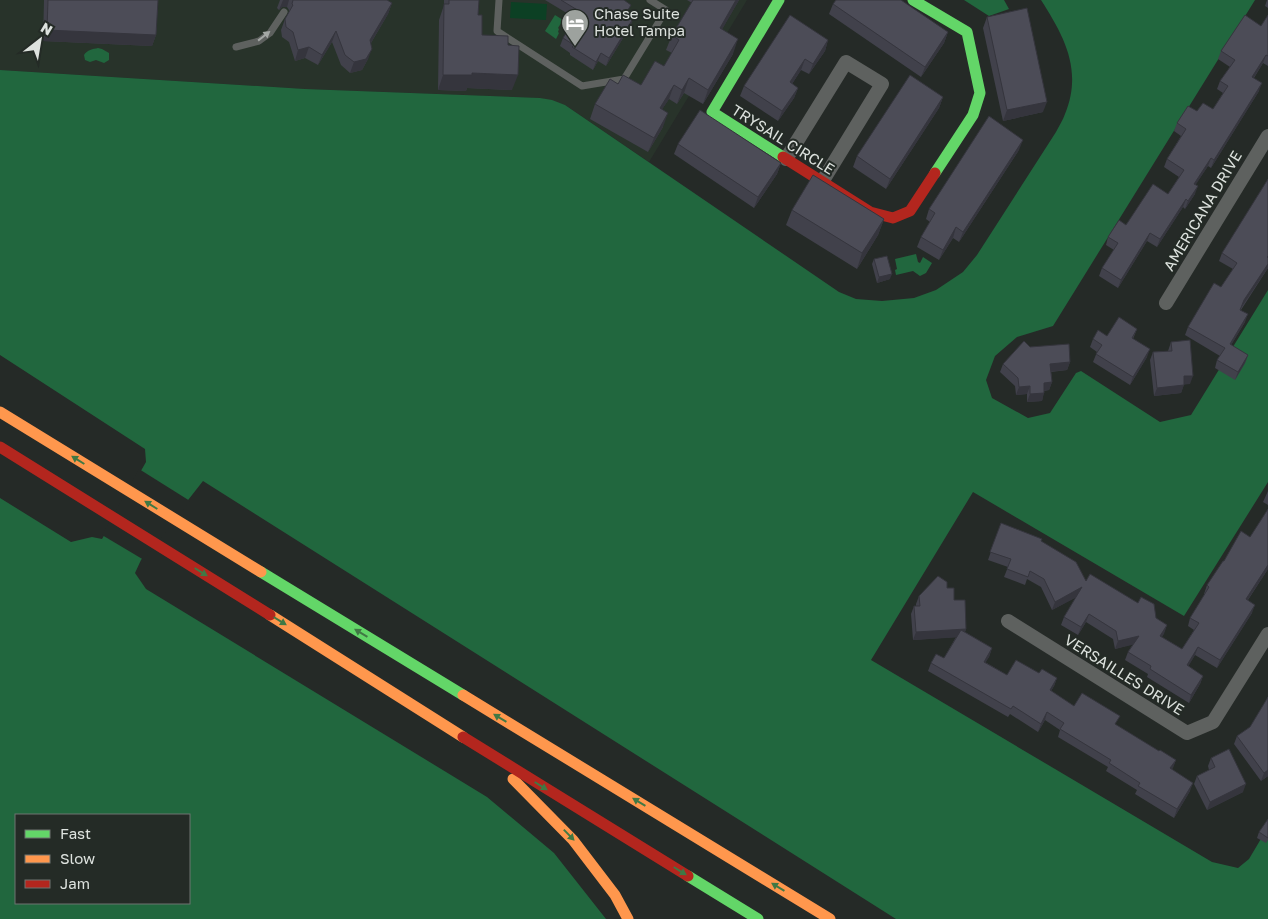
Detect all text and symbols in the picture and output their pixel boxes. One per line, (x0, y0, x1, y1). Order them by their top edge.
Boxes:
place label: Chase Suite Hotel Tampa (594, 4, 685, 39)
hotel icon: Chase Suite Hotel Tampa (560, 8, 590, 47)
north arrow (15, 15, 65, 65)
text: N (38, 18, 56, 38)
one-way arrow (257, 31, 271, 41)
street label: TRYSAIL CIRCLE (729, 100, 838, 178)
street label: AMERICANA DRIVE (1159, 147, 1245, 274)
one-way arrow (72, 456, 85, 465)
one-way arrow (144, 501, 158, 510)
one-way arrow (195, 568, 208, 577)
one-way arrow (273, 617, 286, 626)
one-way arrow (355, 629, 368, 638)
street label: VERSAILLES DRIVE (1061, 630, 1188, 718)
one-way arrow (494, 713, 507, 722)
one-way arrow (535, 781, 548, 790)
one-way arrow (632, 798, 645, 807)
legend (15, 814, 190, 904)
text: Fast (60, 824, 91, 842)
one-way arrow (562, 829, 574, 841)
text: Slow (60, 849, 95, 867)
one-way arrow (673, 866, 686, 875)
text: Jam (60, 874, 90, 892)
one-way arrow (771, 882, 784, 891)

